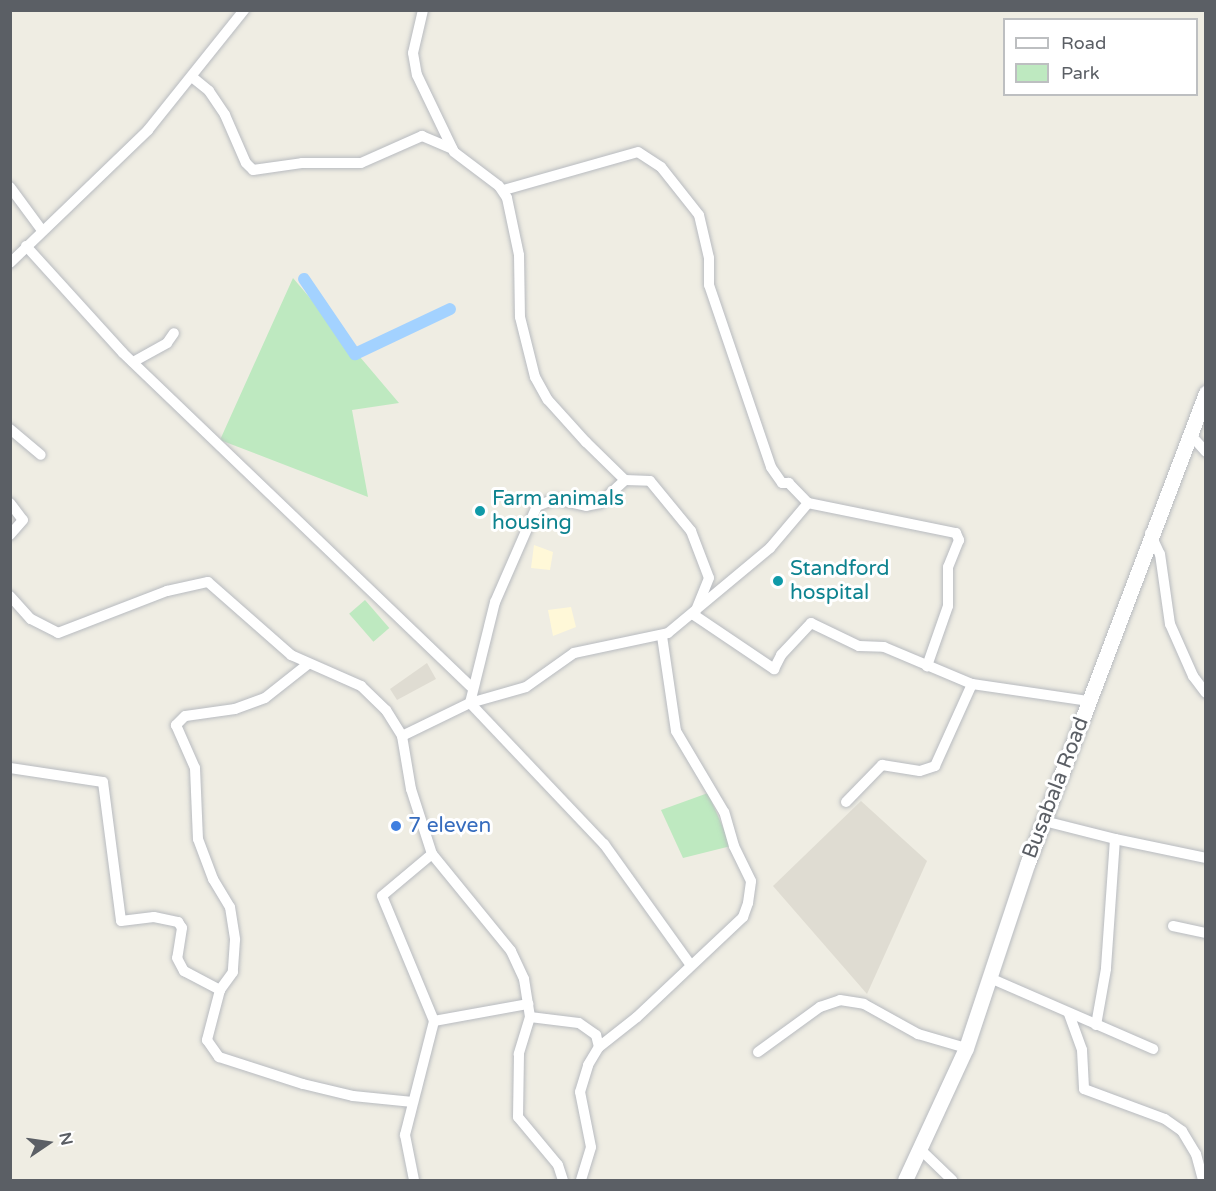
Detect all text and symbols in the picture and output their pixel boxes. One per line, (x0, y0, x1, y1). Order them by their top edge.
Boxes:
legend (1003, 18, 1198, 96)
text: Road (1061, 32, 1106, 54)
text: Park (1061, 62, 1099, 84)
place label: Farm animals housing (492, 486, 624, 536)
marker: Farm animals housing (473, 504, 487, 518)
place label: Standford hospital (790, 556, 889, 606)
marker: Standford hospital (771, 574, 785, 588)
street label: Busabala Road (1017, 714, 1095, 862)
place label: 7 eleven (408, 813, 491, 839)
marker: 7 eleven (389, 819, 403, 833)
north arrow (18, 1113, 78, 1173)
text: N (54, 1130, 77, 1147)

